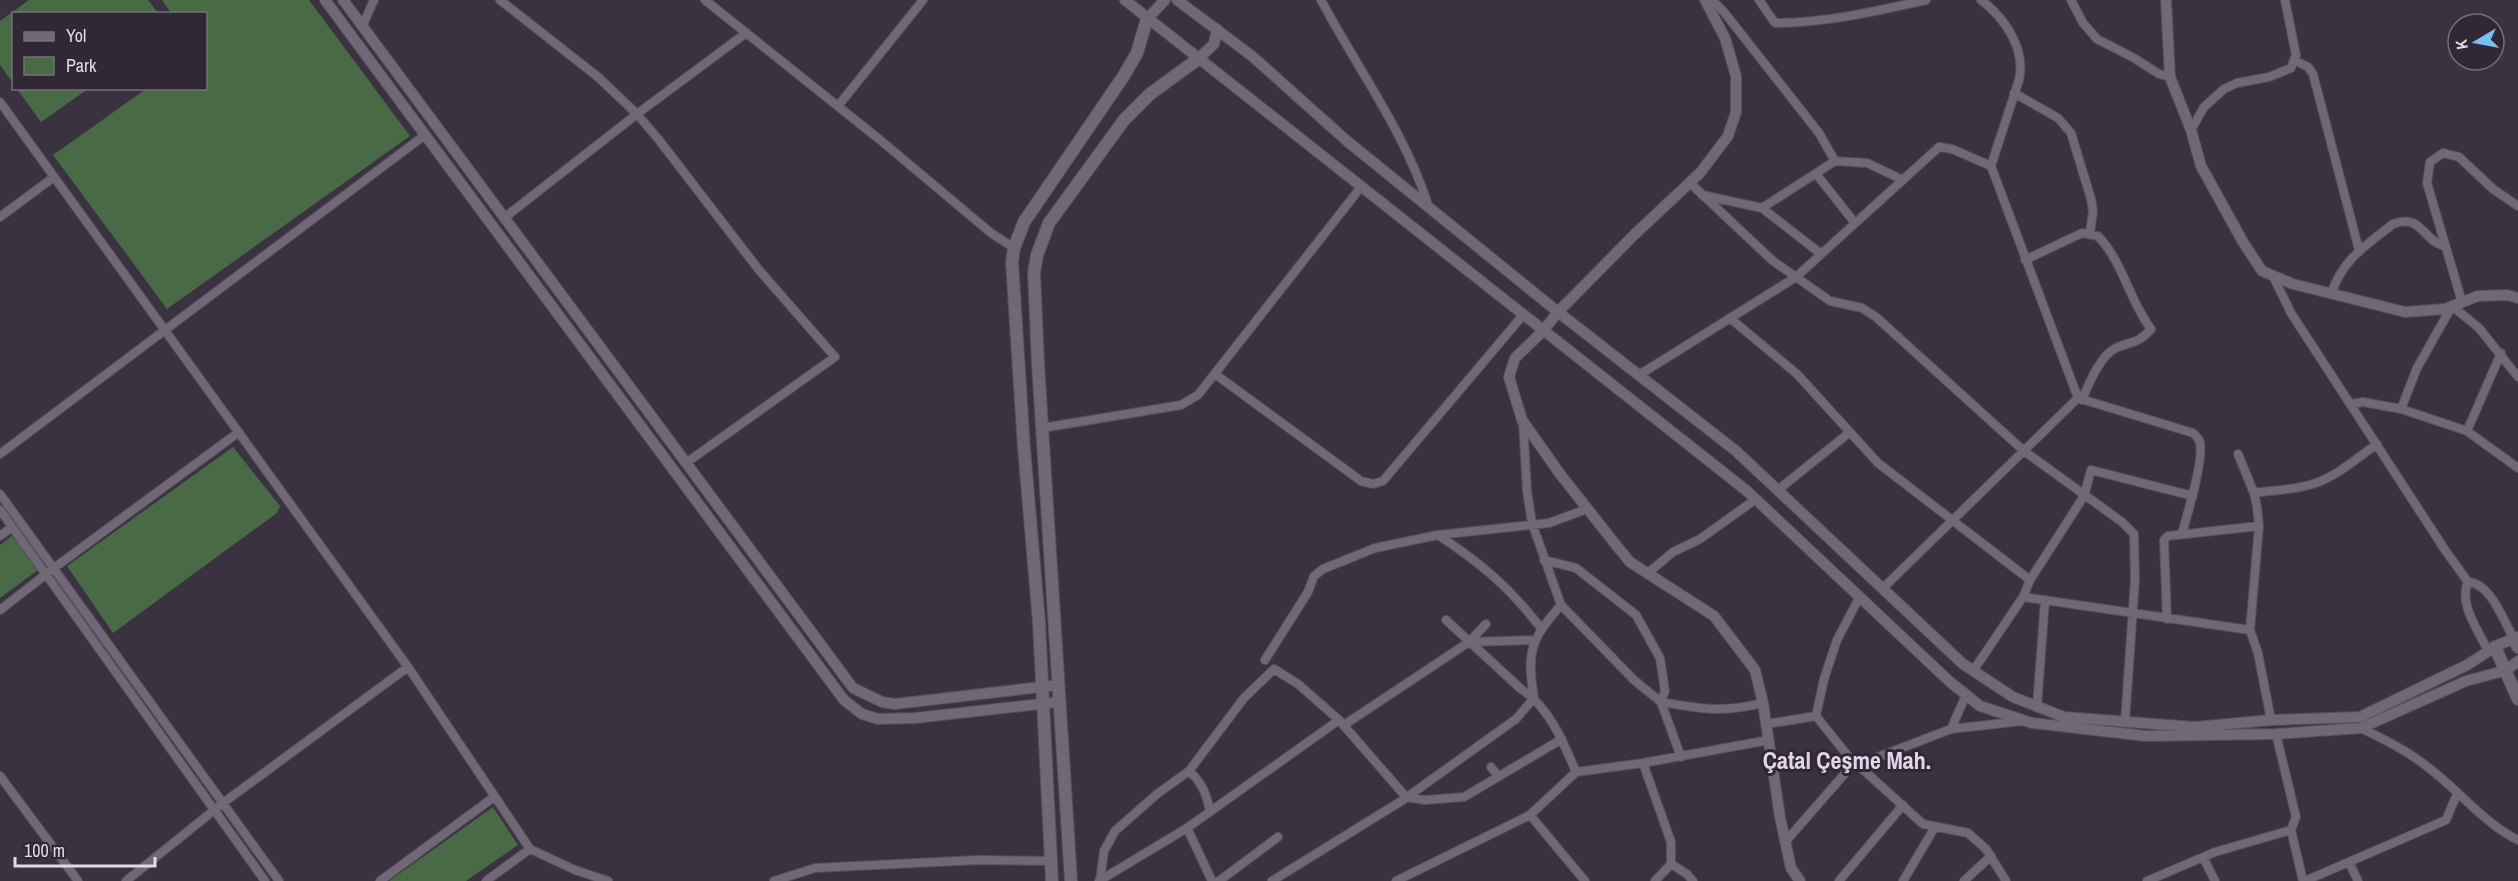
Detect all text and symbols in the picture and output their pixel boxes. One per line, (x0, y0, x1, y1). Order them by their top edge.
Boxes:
legend (12, 12, 207, 90)
north arrow (2446, 12, 2506, 72)
text: Yol (66, 23, 86, 48)
text: K (2449, 38, 2473, 51)
text: Park (66, 53, 97, 78)
district label: Çatal Çeşme Mah. (1763, 744, 1931, 776)
scale bar (15, 830, 154, 868)
text: 100 m (24, 838, 65, 863)

